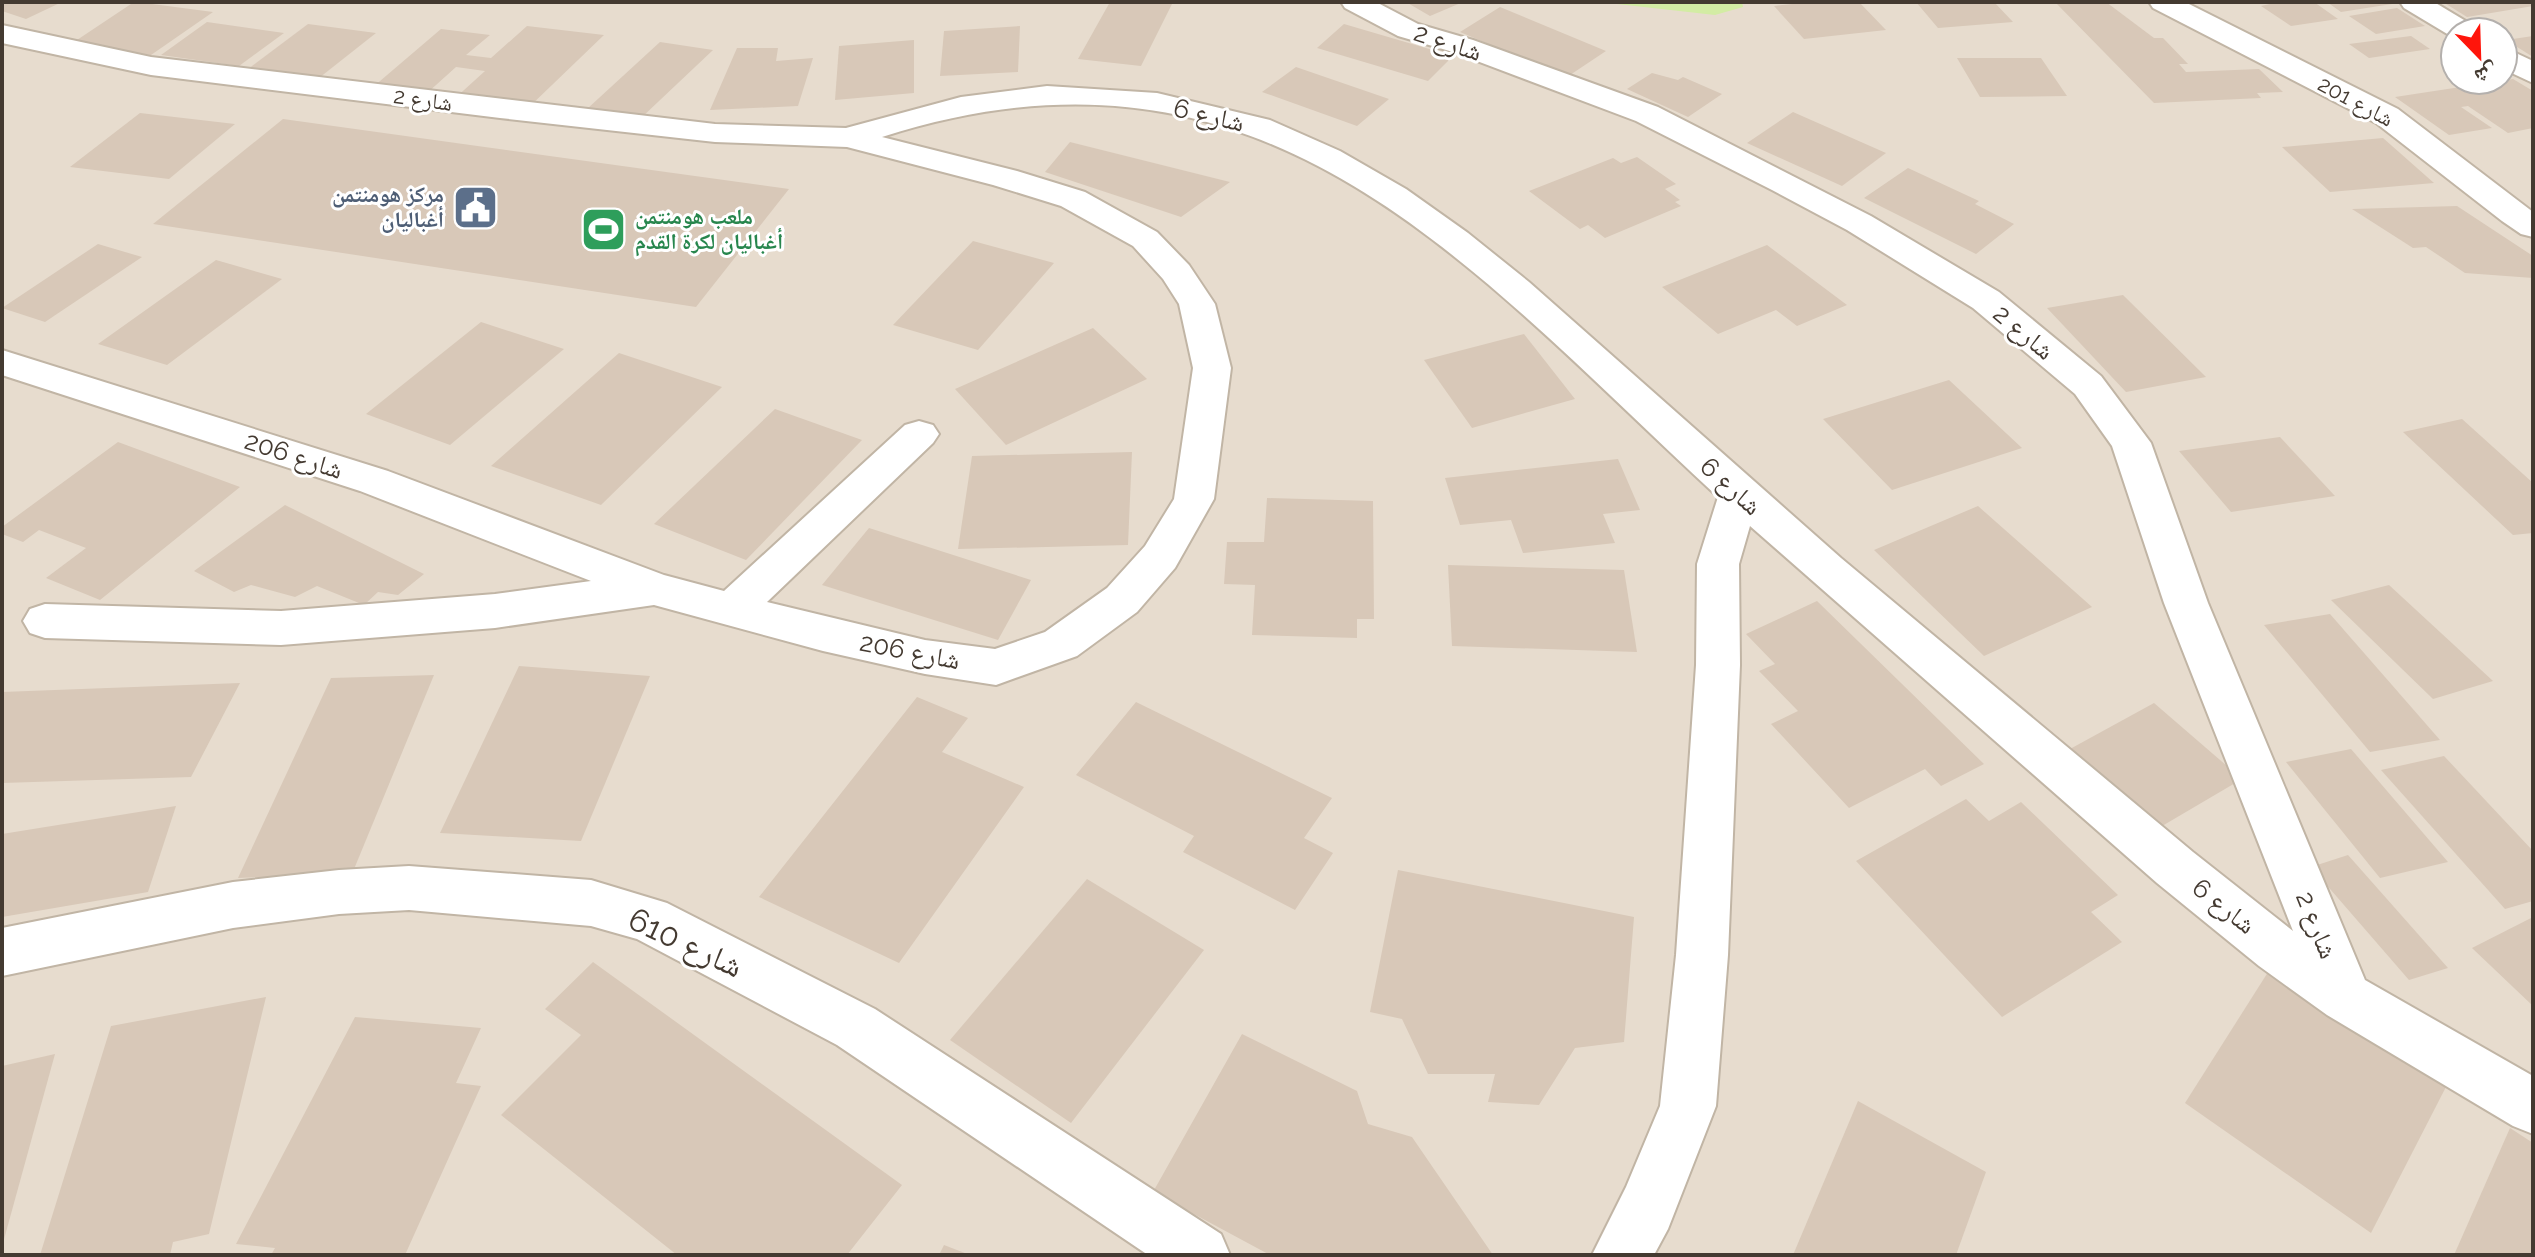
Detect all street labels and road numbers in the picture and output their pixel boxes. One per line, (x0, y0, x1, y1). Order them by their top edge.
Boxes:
street label: شارع 2 (1410, 17, 1486, 68)
street label: شارع 201 (2313, 70, 2398, 133)
street label: شارع 2 (392, 82, 454, 117)
street label: شارع 6 (1170, 92, 1247, 139)
street label: شارع 2 (1987, 298, 2060, 367)
street label: شارع 206 (241, 425, 347, 486)
street label: شارع 6 (1694, 451, 1768, 522)
street label: شارع 206 (857, 627, 963, 676)
street label: شارع 6 (2186, 872, 2262, 941)
street label: شارع 2 (2289, 887, 2344, 963)
street label: شارع 610 (622, 900, 749, 986)

